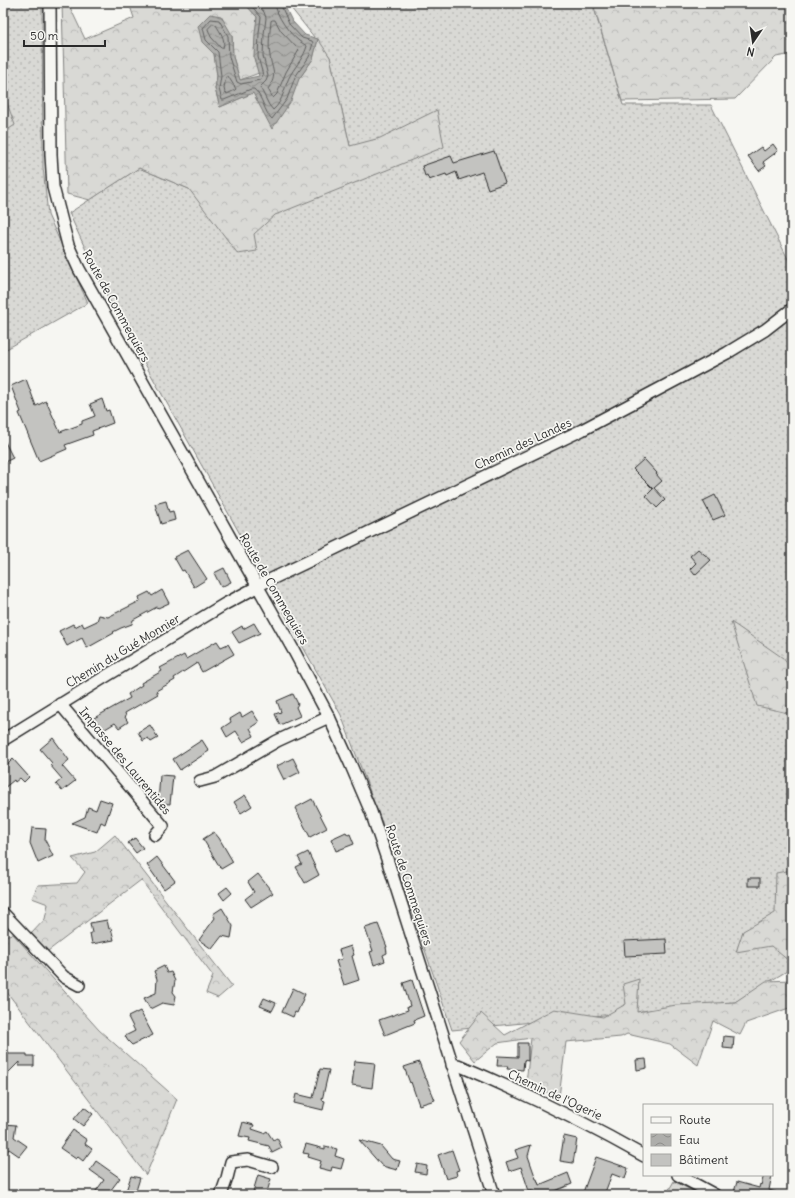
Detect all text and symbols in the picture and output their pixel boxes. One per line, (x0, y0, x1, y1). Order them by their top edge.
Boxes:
scale bar (24, 22, 105, 48)
north arrow (733, 22, 773, 62)
text: 50 m (30, 28, 59, 43)
text: N (745, 44, 756, 59)
street label: Route de Commequiers (79, 247, 154, 365)
street label: Chemin des Landes (472, 415, 574, 473)
street label: Route de Commequiers (236, 530, 312, 647)
street label: Chemin du Gué Monnier (63, 610, 183, 691)
street label: Impasse des Laurentides (76, 704, 175, 817)
street label: Route de Commequiers (383, 823, 436, 947)
street label: Chemin de l'Ogerie (506, 1066, 605, 1123)
legend (643, 1104, 773, 1176)
text: Route (679, 1112, 711, 1127)
text: Eau (679, 1132, 700, 1147)
text: Bâtiment (679, 1152, 728, 1167)

